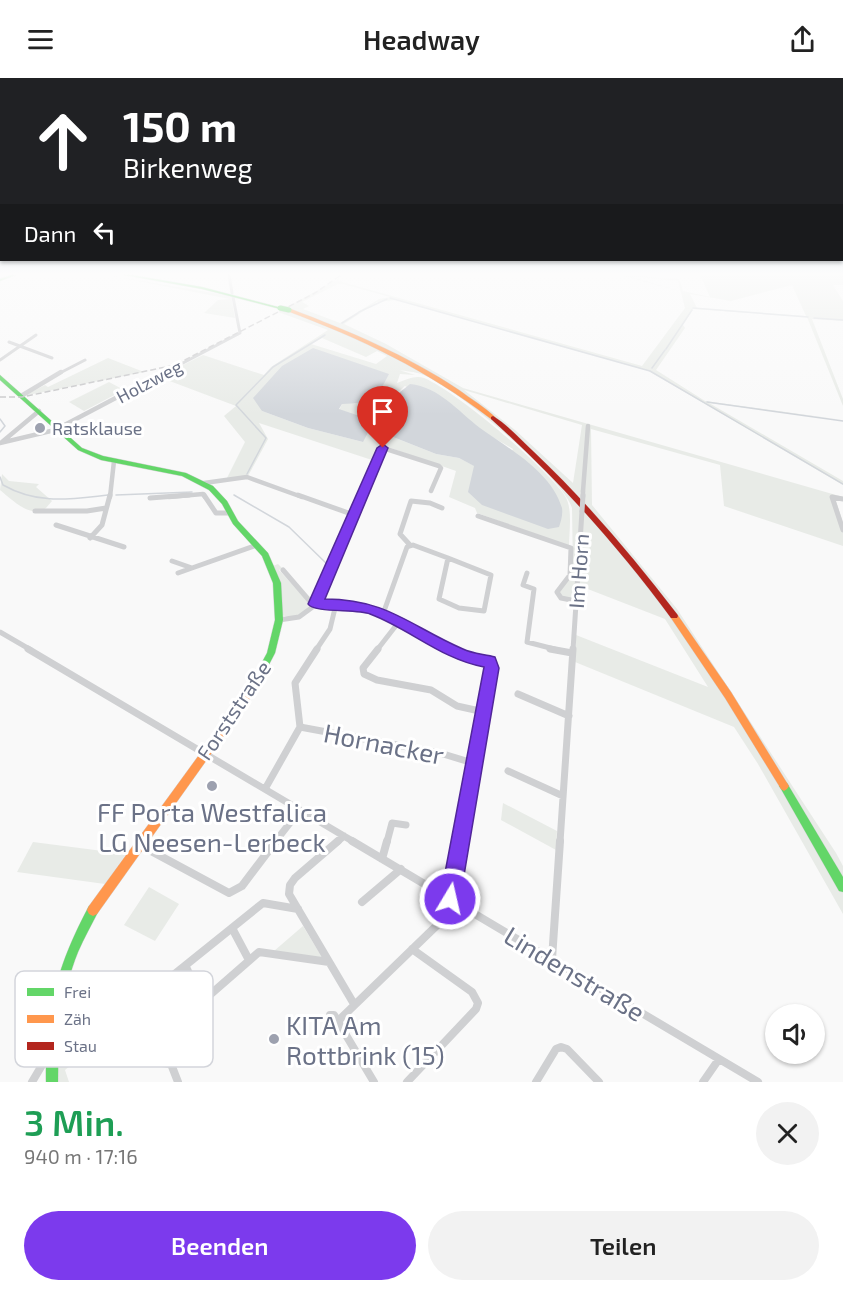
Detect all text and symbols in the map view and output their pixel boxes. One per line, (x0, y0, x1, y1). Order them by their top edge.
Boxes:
icon: menu (24, 23, 57, 56)
text: Headway (363, 23, 480, 55)
icon: share (786, 23, 819, 56)
text: 150 m (123, 100, 237, 150)
icon: ahead (24, 102, 102, 180)
text: Birkenweg (123, 151, 253, 183)
icon: left (88, 216, 121, 249)
text: Dann (24, 220, 76, 246)
street label: Holzweg (112, 355, 186, 407)
pin (357, 386, 408, 448)
icon: arrive (366, 395, 399, 428)
place label: Ratsklause (52, 417, 142, 439)
marker: Ratsklause (33, 421, 47, 435)
street label: Im Horn (563, 533, 593, 609)
street label: Forststraße (191, 656, 275, 764)
street label: Hornacker (321, 716, 447, 770)
marker: FF Porta Westfalica LG Neesen-Lerbeck (205, 779, 219, 793)
place label: FF Porta Westfalica LG Neesen-Lerbeck (97, 796, 327, 857)
position arrow (418, 867, 482, 931)
street label: Lindenstraße (499, 919, 651, 1027)
legend (15, 971, 213, 1067)
text: Frei (64, 982, 91, 1001)
map controls (765, 1004, 825, 1064)
button: sound (765, 1004, 825, 1064)
text: Zäh (64, 1009, 91, 1028)
place label: KITA Am Rottbrink (15) (286, 1009, 444, 1070)
marker: KITA Am Rottbrink (15) (267, 1032, 281, 1046)
text: Stau (64, 1036, 97, 1055)
text: 3 Min. (24, 1100, 124, 1143)
button: close (756, 1102, 819, 1165)
text: 940 m · 17:16 (24, 1144, 138, 1168)
button: Beenden (24, 1211, 416, 1280)
button: Teilen (428, 1211, 819, 1280)

